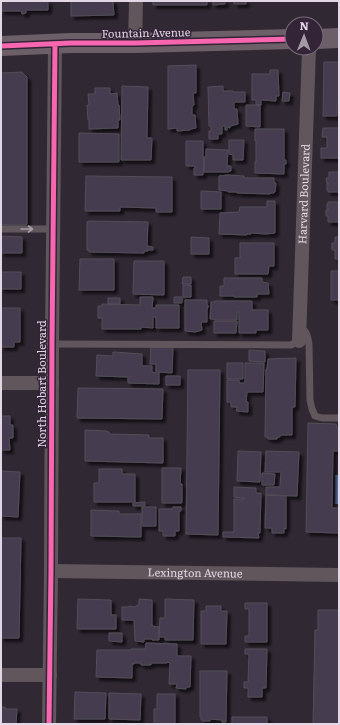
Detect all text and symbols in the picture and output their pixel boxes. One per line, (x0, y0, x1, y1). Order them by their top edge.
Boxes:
north arrow (284, 16, 324, 56)
text: N (299, 17, 309, 33)
street label: Fountain Avenue (102, 23, 191, 41)
street label: Harvard Boulevard (293, 143, 313, 244)
one-way arrow (20, 225, 33, 233)
street label: North Hobart Boulevard (33, 320, 49, 448)
street label: Lexington Avenue (147, 563, 243, 581)

